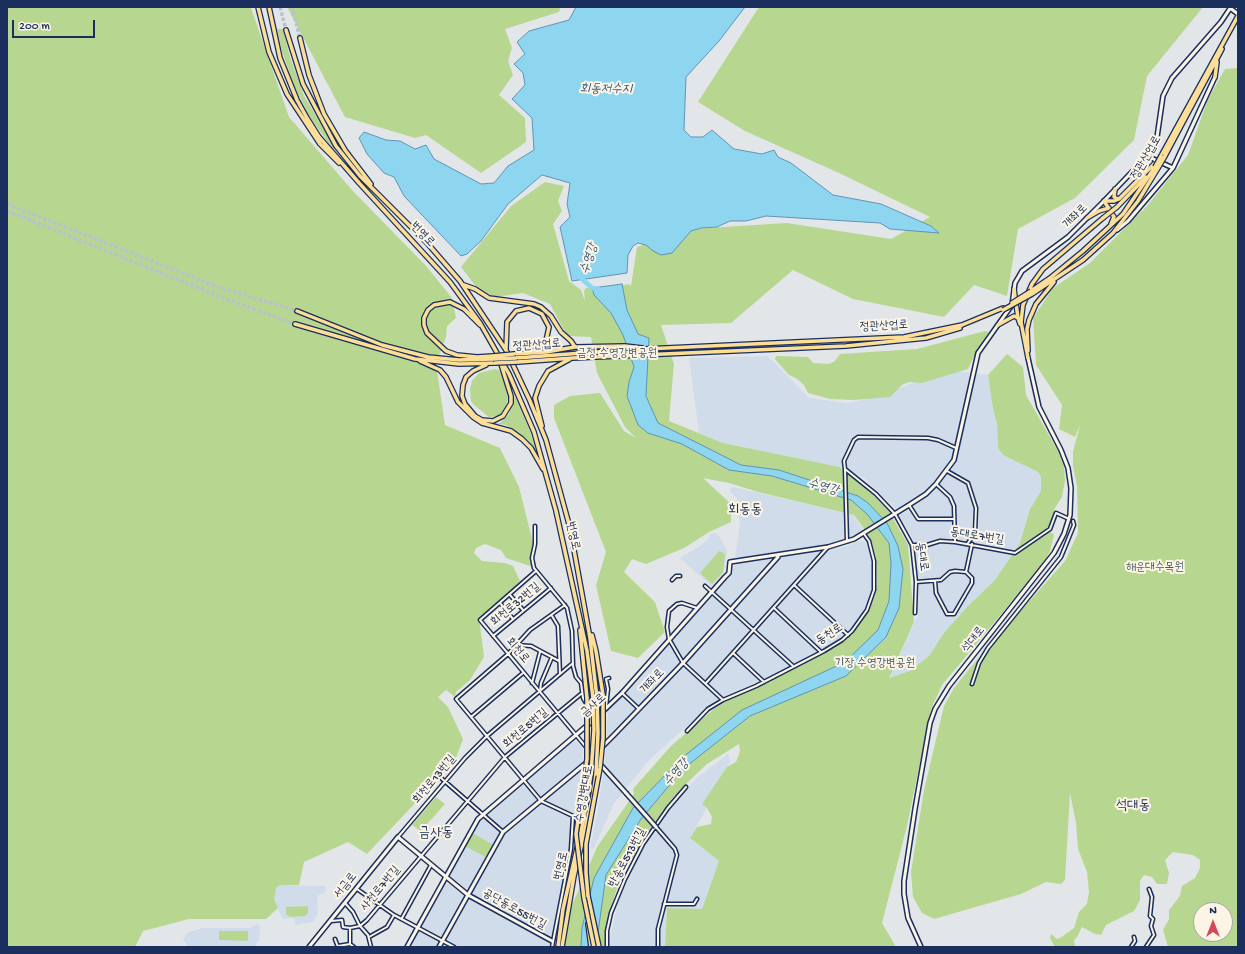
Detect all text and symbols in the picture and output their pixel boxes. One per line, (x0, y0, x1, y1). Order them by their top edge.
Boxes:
scale bar (14, 12, 97, 38)
text: 200 m (19, 20, 50, 34)
water label: 회동저수지 (580, 82, 632, 98)
street label: 정관산업로 (1129, 133, 1165, 183)
street label: 개좌로 (1061, 202, 1091, 232)
street label: 번영로 (407, 220, 437, 250)
water label: 수영강 (578, 242, 602, 276)
street label: 정관산업로 (860, 319, 908, 335)
street label: 정관산업로 (512, 337, 562, 355)
park label: 금정 수영강변공원 (577, 347, 657, 361)
water label: 수영강 (806, 476, 840, 500)
district label: 회동동 (728, 503, 762, 519)
street label: 번영로 (562, 520, 582, 552)
street label: 동대로7번길 (949, 526, 1005, 548)
street label: 동대로 (911, 541, 931, 573)
park label: 해운대수목원 (1126, 561, 1184, 575)
street label: 회천로32번길 (488, 580, 544, 630)
street label: 동천로 (814, 621, 846, 649)
street label: 석대로 (959, 624, 989, 656)
street label: 회천로 (502, 635, 532, 667)
park label: 기장 수영강변공원 (835, 657, 915, 671)
street label: 개좌로 (638, 666, 668, 698)
street label: 금사로 (578, 691, 610, 721)
street label: 회천로5번길 (500, 706, 552, 752)
street label: 회천로13번길 (410, 753, 460, 807)
water label: 수영강 (661, 756, 693, 790)
street label: 수영강변대로 (573, 764, 597, 824)
district label: 석대동 (1116, 799, 1150, 815)
district label: 금사동 (419, 826, 453, 842)
street label: 반송로513번길 (606, 826, 650, 890)
street label: 번영로 (552, 850, 572, 882)
street label: 사천로7번길 (358, 863, 404, 915)
street label: 서금로 (331, 870, 361, 902)
street label: 공단동로55번길 (480, 887, 548, 933)
north arrow (1193, 902, 1233, 942)
text: N (1209, 905, 1217, 917)

